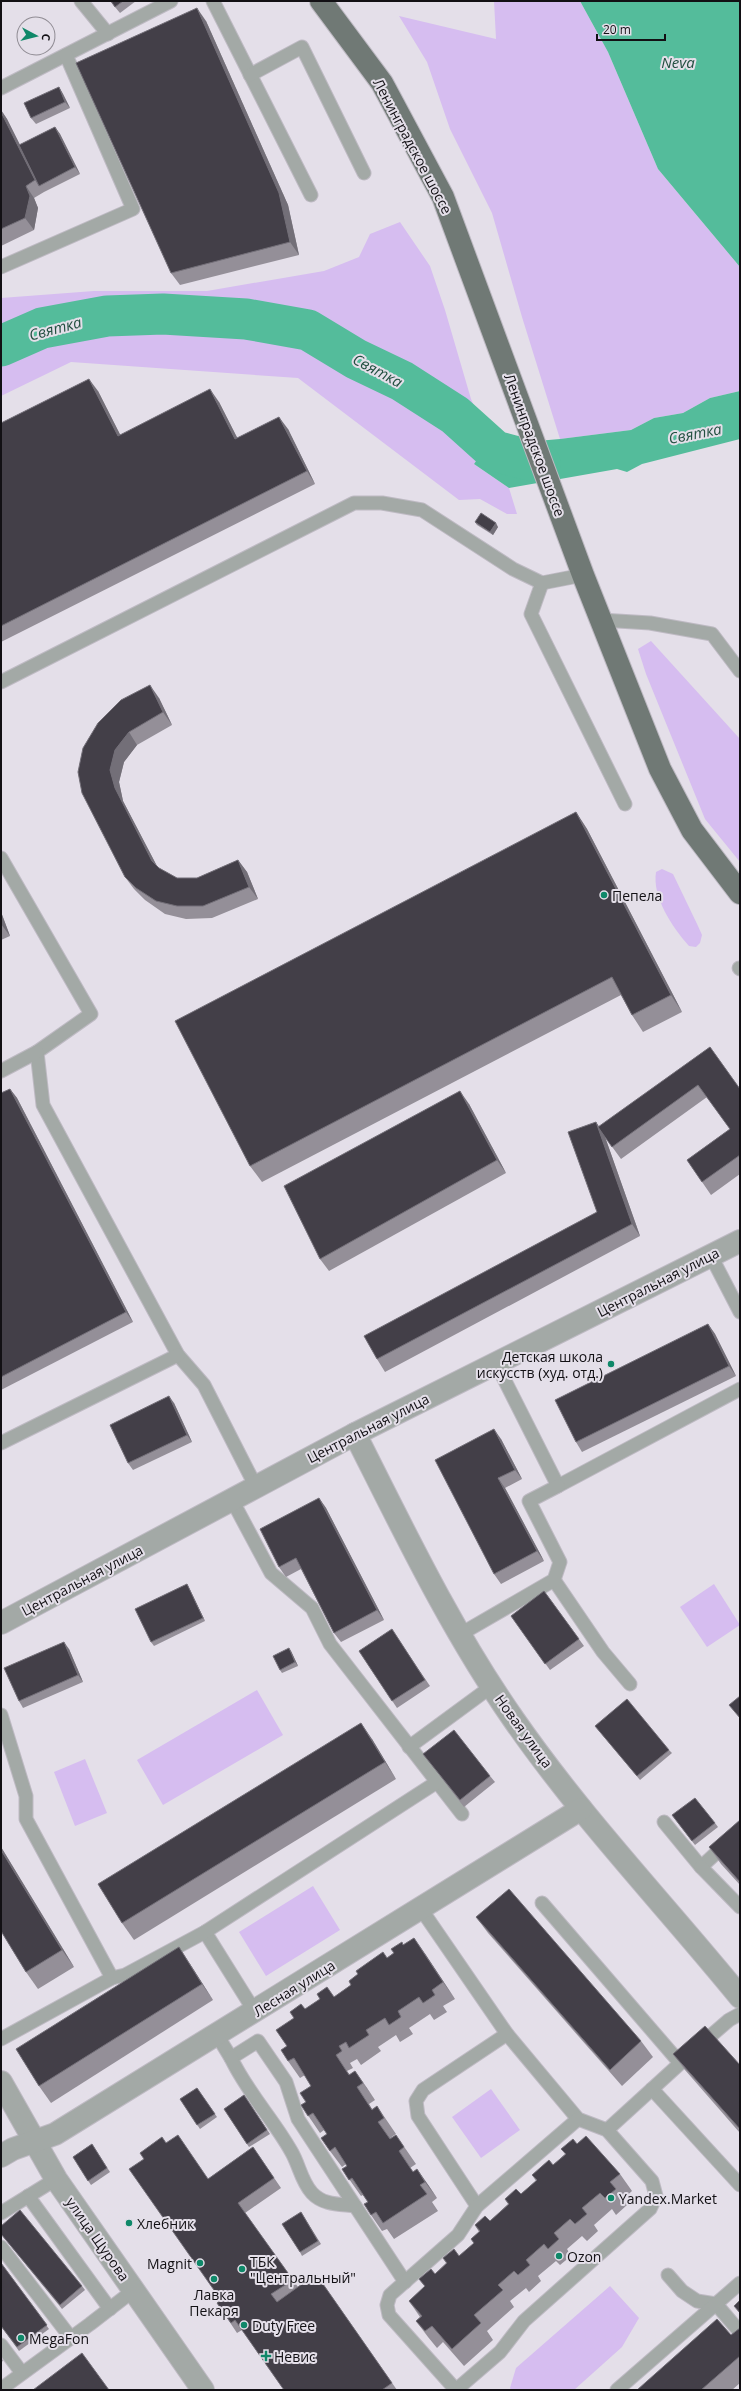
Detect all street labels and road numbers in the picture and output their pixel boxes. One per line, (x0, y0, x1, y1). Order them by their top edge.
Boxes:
street label: Ленинградское шоссе (369, 75, 457, 217)
street label: Ленинградское шоссе (500, 371, 570, 519)
street label: Центральная улица (594, 1243, 722, 1321)
street label: Центральная улица (304, 1389, 432, 1467)
street label: Центральная улица (18, 1540, 146, 1620)
street label: Новая улица (491, 1690, 557, 1772)
street label: Лесная улица (250, 1955, 338, 2021)
street label: улица Щурова (62, 2193, 134, 2285)

